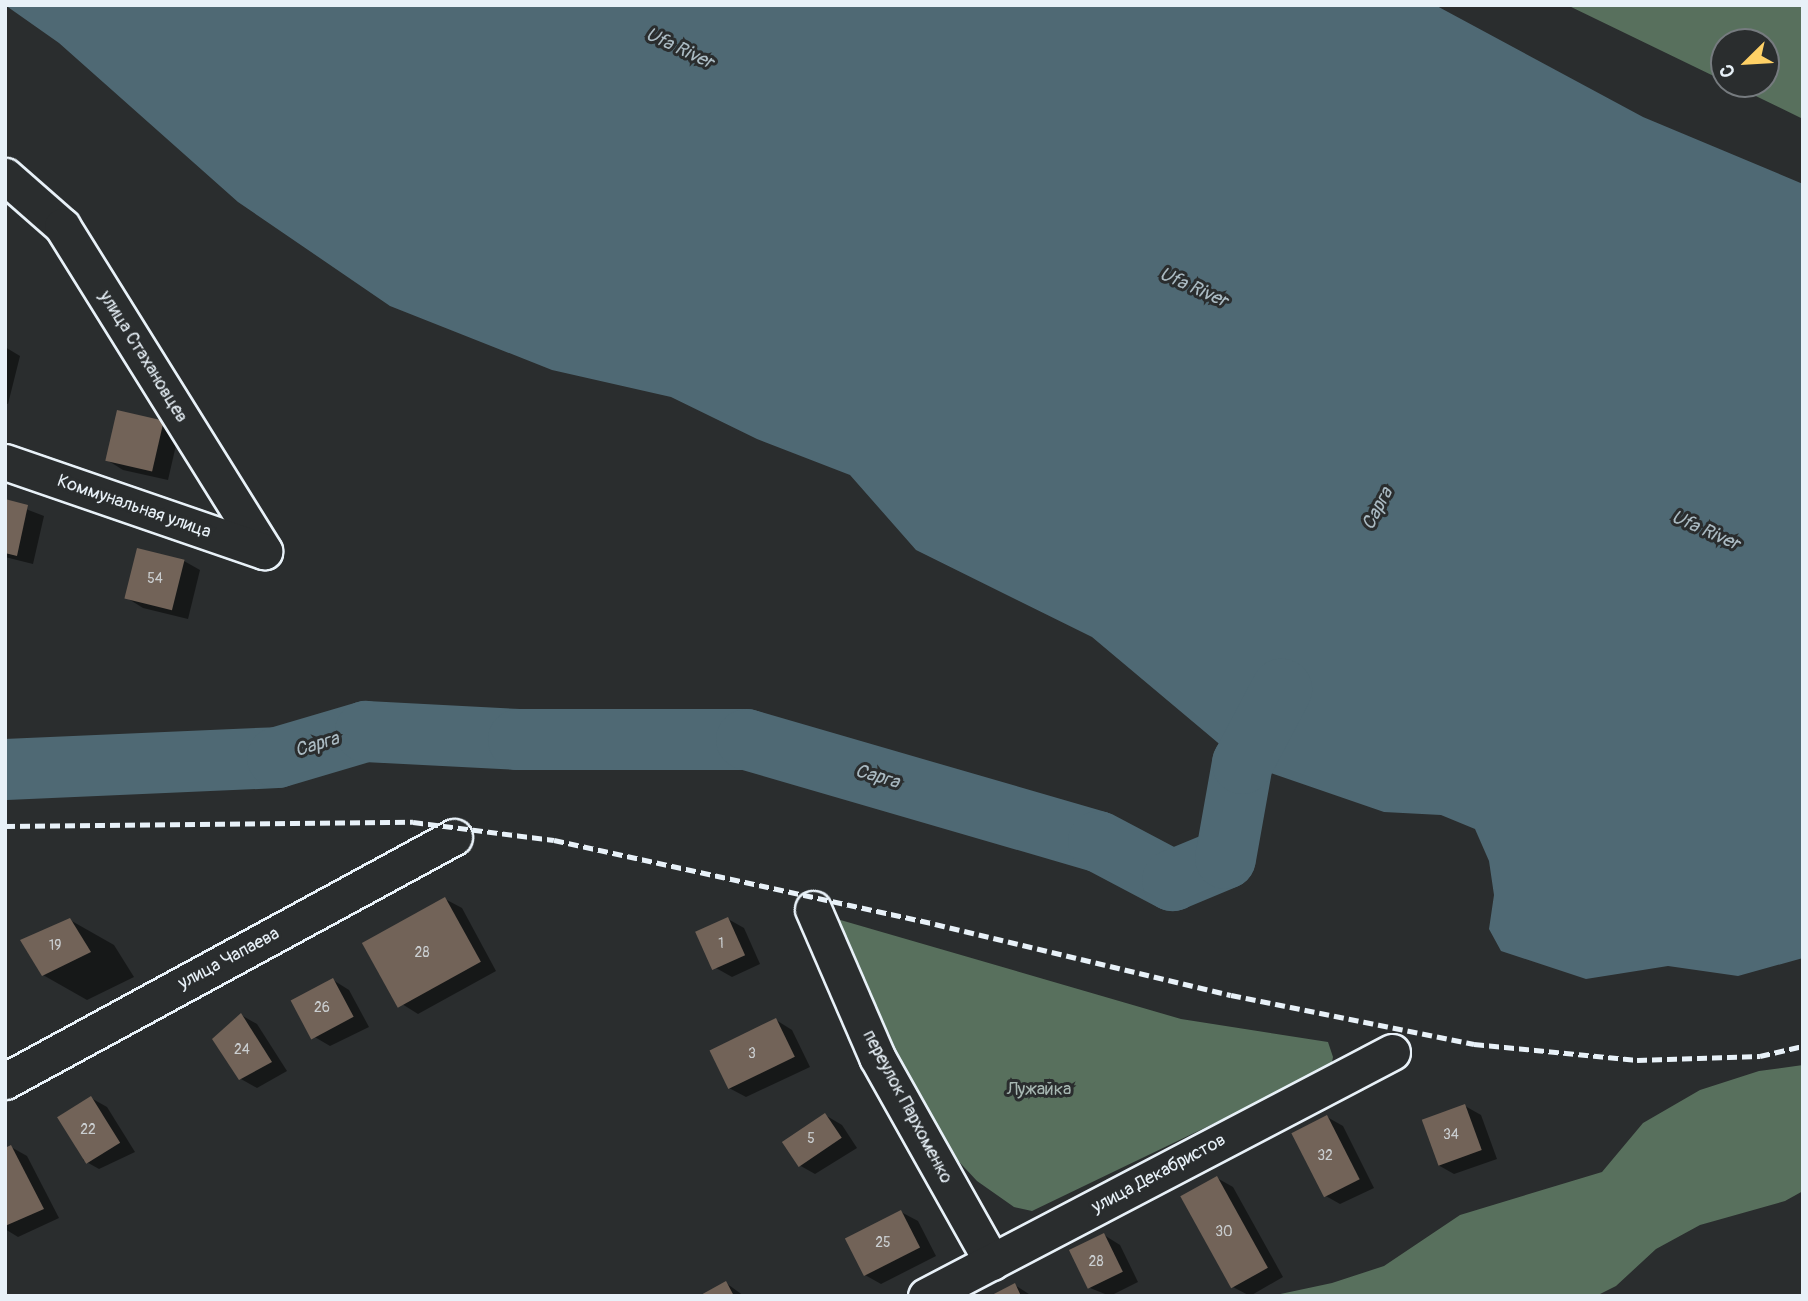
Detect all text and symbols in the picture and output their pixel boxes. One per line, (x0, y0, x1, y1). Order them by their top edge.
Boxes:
water label: Ufa River (641, 23, 717, 75)
north arrow (1710, 28, 1780, 98)
text: С (1714, 60, 1741, 81)
water label: Ufa River (1155, 263, 1231, 313)
street label: улица Стахановцев (94, 287, 192, 427)
street label: Коммунальная улица (54, 471, 214, 543)
water label: Сарга (1357, 484, 1399, 534)
water label: Ufa River (1667, 506, 1743, 556)
house number: 54 (147, 571, 163, 587)
water label: Сарга (292, 728, 342, 762)
water label: Сарга (852, 760, 902, 794)
street label: улица Чапаева (175, 923, 283, 995)
house number: 1 (718, 936, 724, 952)
house number: 19 (49, 938, 61, 954)
house number: 28 (415, 945, 429, 961)
house number: 26 (314, 1000, 330, 1016)
street label: переулок Пархоменко (857, 1027, 957, 1187)
house number: 24 (234, 1042, 250, 1058)
house number: 3 (748, 1046, 756, 1062)
park label: Лужайка (1007, 1079, 1071, 1101)
house number: 22 (80, 1122, 96, 1138)
house number: 34 (1443, 1127, 1459, 1143)
street label: улица Декабристов (1088, 1130, 1230, 1218)
house number: 5 (807, 1131, 815, 1147)
house number: 32 (1317, 1148, 1333, 1164)
house number: 30 (1215, 1224, 1233, 1240)
house number: 25 (875, 1235, 891, 1251)
house number: 28 (1089, 1254, 1103, 1270)

